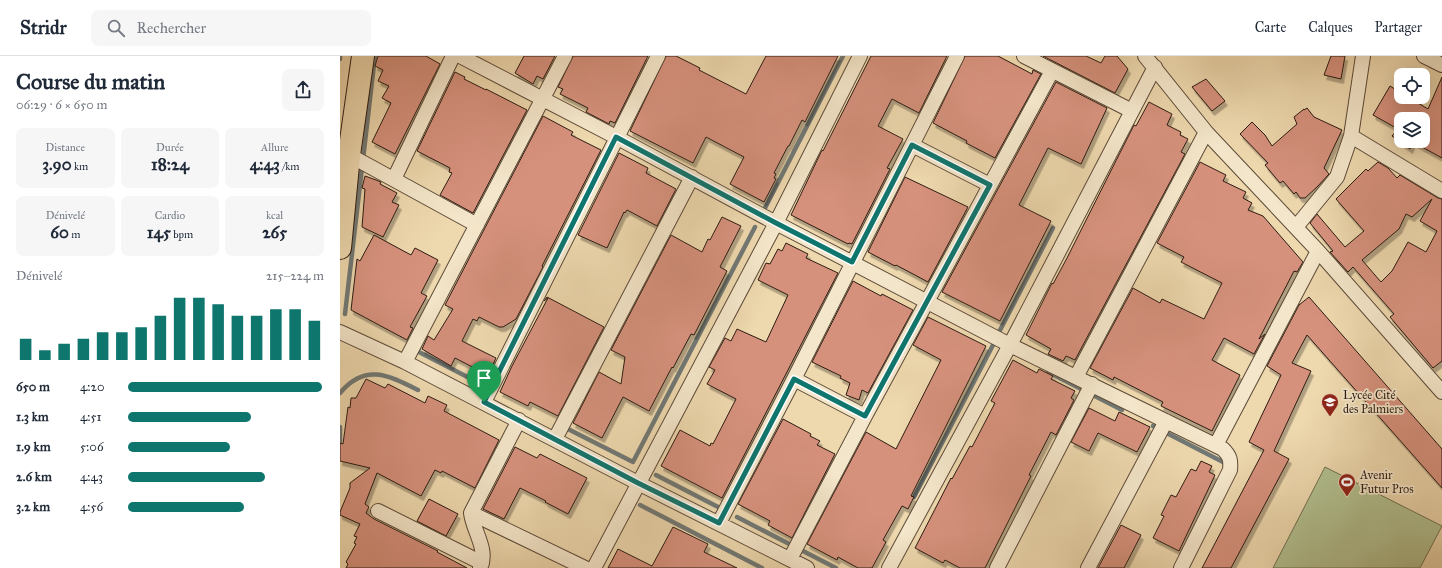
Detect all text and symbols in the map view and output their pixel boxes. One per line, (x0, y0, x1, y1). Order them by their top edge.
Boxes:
search box (91, 10, 371, 46)
text: Stridr (20, 16, 67, 39)
icon: search (105, 17, 127, 39)
text: Rechercher (137, 19, 206, 37)
text: Carte (1255, 19, 1286, 36)
text: Calques (1308, 19, 1353, 36)
text: Partager (1375, 19, 1422, 36)
text: Course du matin (16, 68, 165, 95)
map controls (1394, 68, 1430, 148)
button: locate (1394, 68, 1430, 104)
button: share (282, 69, 324, 111)
text: 06:29 · 6 × 650 m (16, 97, 108, 113)
button: layers (1394, 112, 1430, 148)
text: Distance (46, 141, 85, 154)
text: Durée (156, 141, 184, 154)
text: Allure (261, 141, 289, 154)
text: 3.90 (42, 154, 72, 175)
text: 18:24 (151, 154, 189, 175)
text: 4:43 (250, 154, 280, 175)
text: km (72, 160, 88, 173)
text: /km (280, 160, 300, 173)
text: Dénivelé (46, 209, 85, 222)
text: Cardio (155, 209, 185, 222)
text: kcal (266, 209, 283, 222)
text: 60 (50, 222, 69, 243)
text: 145 (147, 222, 171, 243)
text: 265 (262, 222, 287, 243)
text: m (69, 228, 80, 241)
text: bpm (171, 228, 193, 241)
text: Dénivelé (16, 268, 63, 284)
text: 215–224 m (266, 268, 324, 284)
pin (467, 361, 501, 402)
icon: arrive (473, 367, 495, 389)
text: 650 m (16, 379, 50, 395)
text: 4:20 (80, 379, 105, 395)
place label: Lycée Cité des Palmiers (1343, 388, 1403, 416)
school or university icon: Lycée Cité des Palmiers (1320, 392, 1340, 417)
text: 1.3 km (16, 409, 49, 425)
text: 4:51 (80, 409, 102, 425)
text: 1.9 km (16, 439, 51, 455)
text: 5:06 (80, 439, 104, 455)
place label: Avenir Futur Pros (1359, 468, 1414, 496)
text: 2.6 km (16, 469, 52, 485)
text: 4:43 (80, 469, 103, 485)
sports icon: Avenir Futur Pros (1337, 472, 1357, 497)
text: 3.2 km (16, 499, 50, 515)
text: 4:56 (80, 499, 103, 515)

